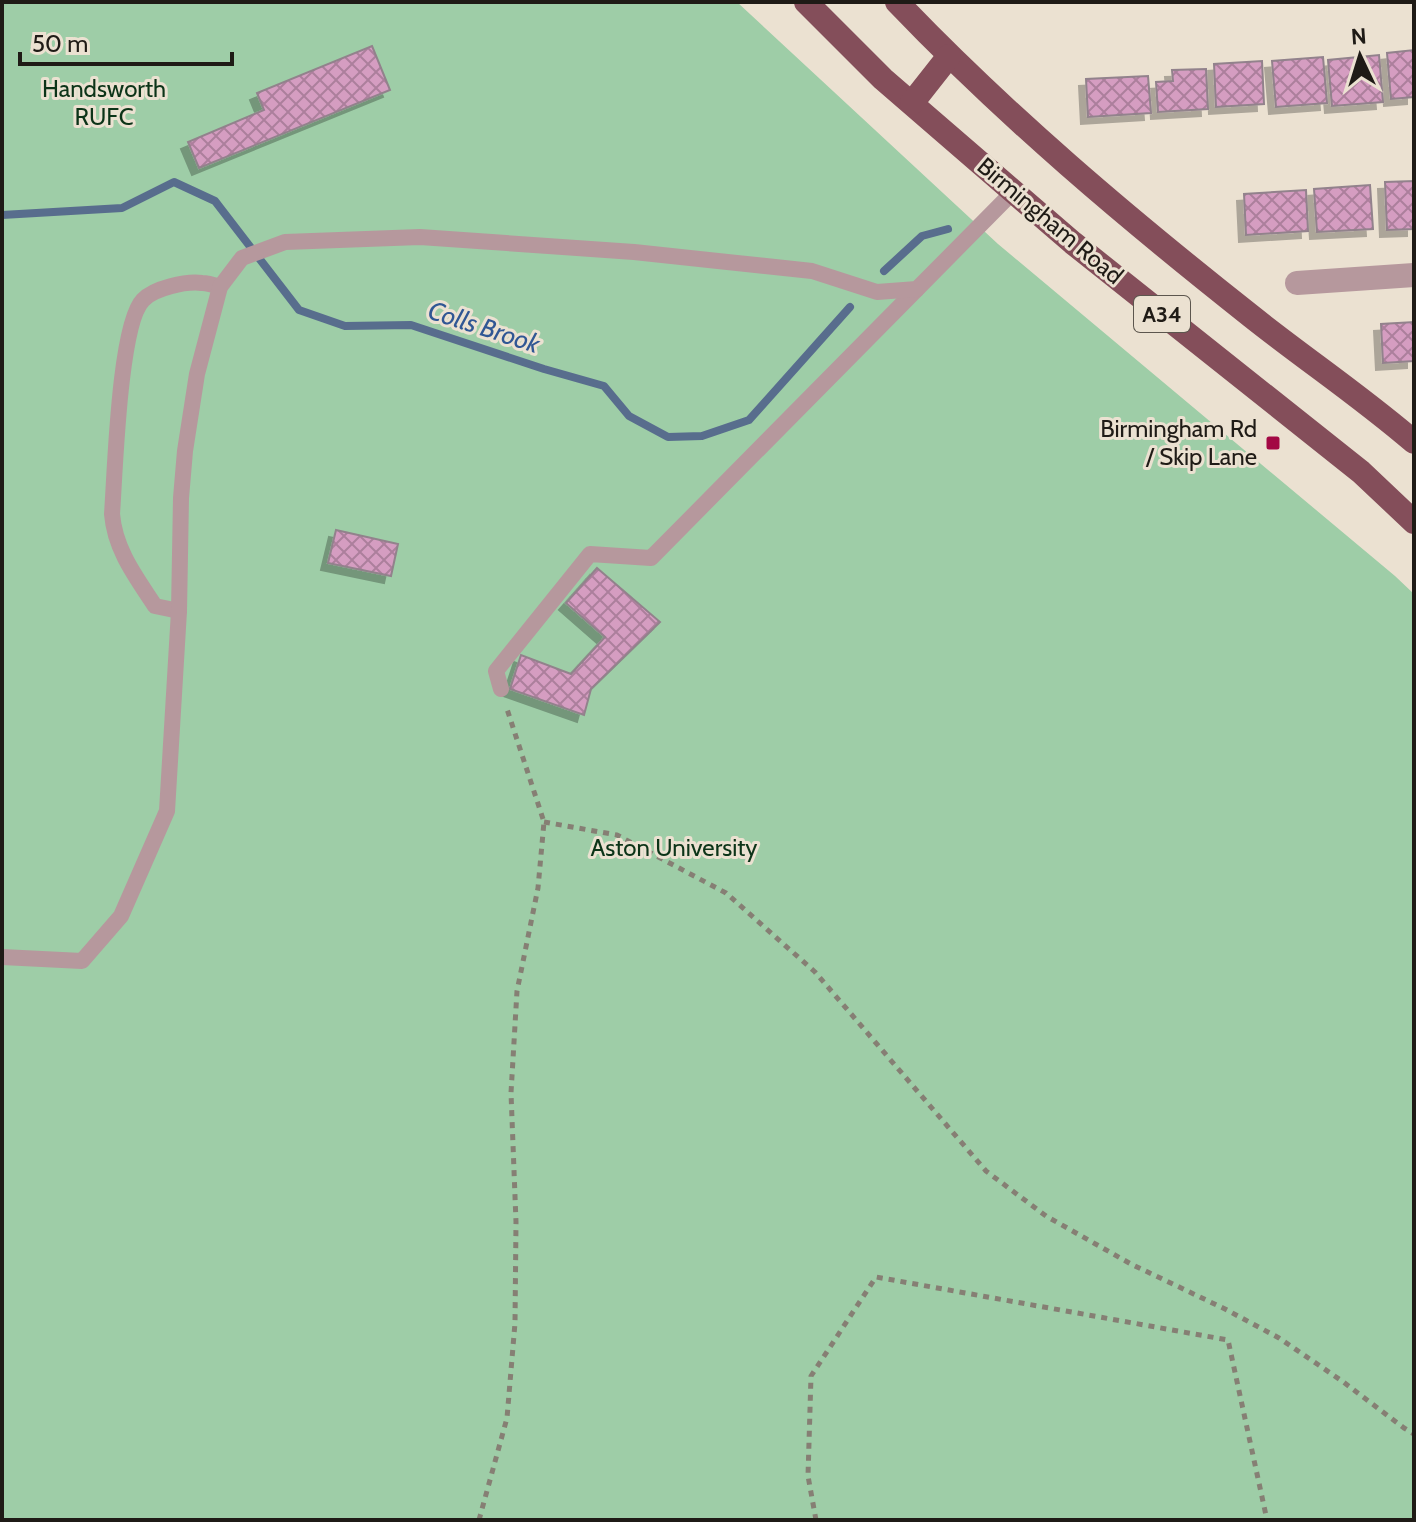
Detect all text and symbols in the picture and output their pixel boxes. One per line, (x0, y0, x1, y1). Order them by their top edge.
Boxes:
scale bar (20, 16, 232, 66)
north arrow (1320, 16, 1400, 96)
text: N (1350, 23, 1367, 51)
text: 50 m (32, 29, 88, 58)
park label: Handsworth RUFC (42, 74, 166, 131)
street label: Birmingham Road (972, 151, 1129, 290)
water label: Colls Brook (424, 294, 545, 360)
road number: A34 (1134, 296, 1190, 332)
place label: Birmingham Rd / Skip Lane (1100, 414, 1257, 471)
marker: Birmingham Rd / Skip Lane (1264, 434, 1282, 452)
park label: Aston University (591, 833, 757, 862)

